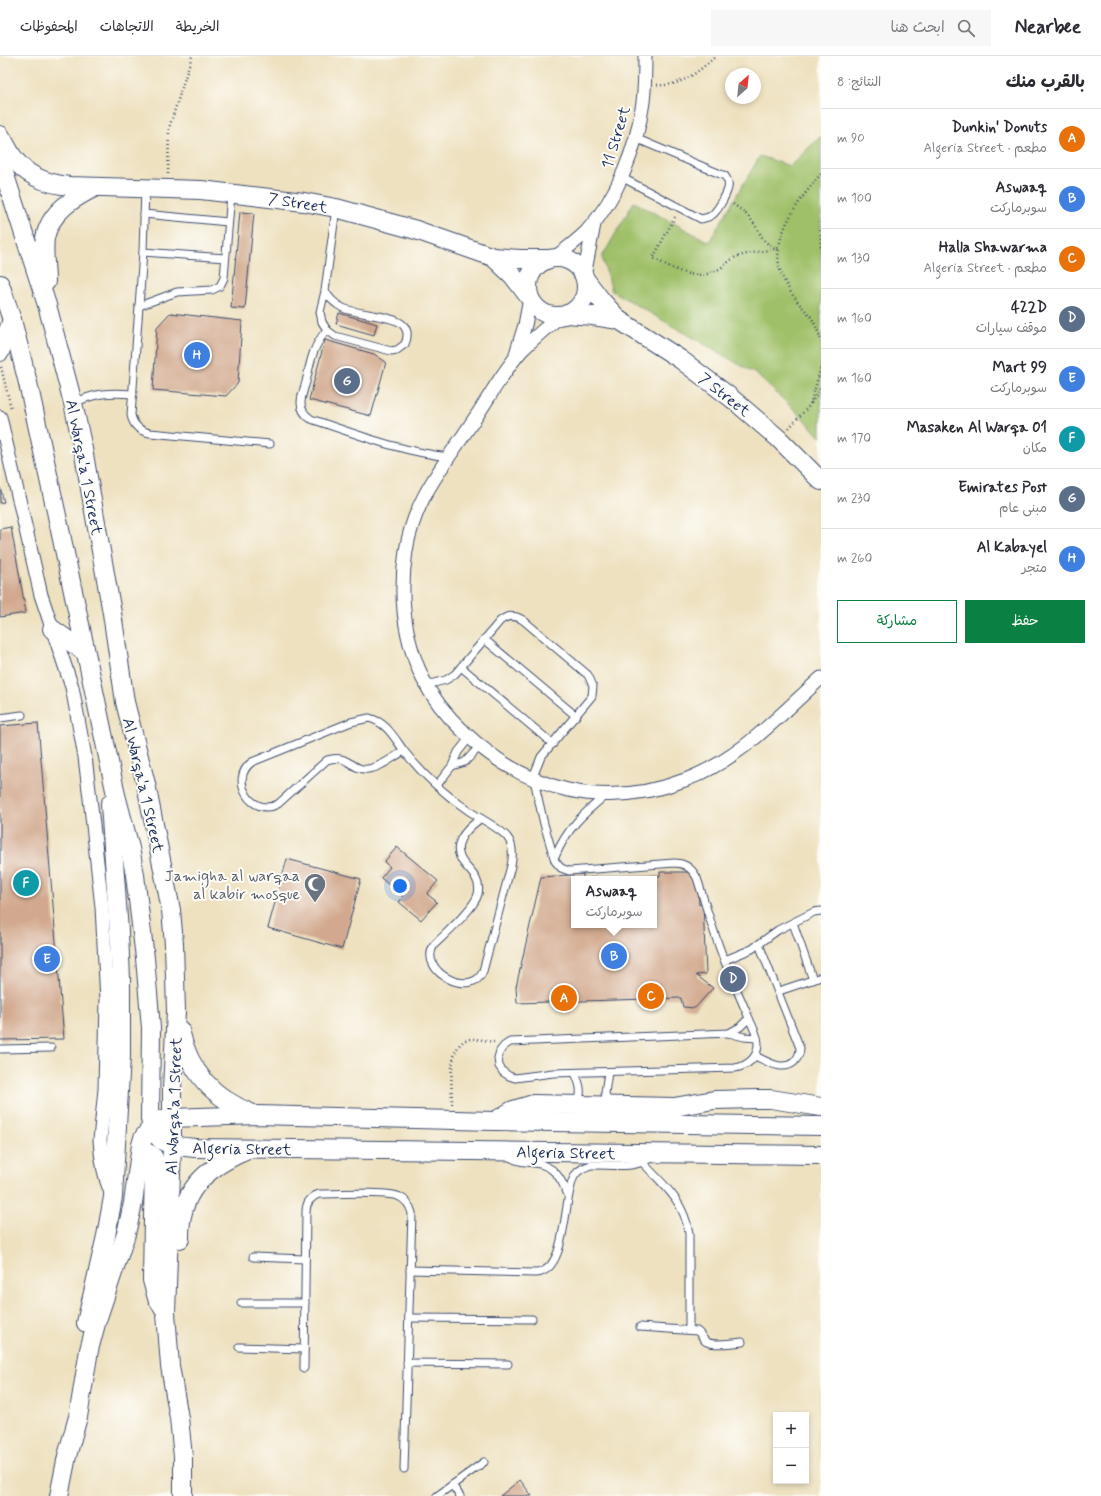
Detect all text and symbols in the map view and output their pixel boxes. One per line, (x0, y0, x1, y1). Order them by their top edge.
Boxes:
search box (711, 10, 991, 46)
text: Nearbee (1015, 15, 1081, 40)
icon: search (955, 17, 977, 39)
text: المحفوظات (20, 18, 78, 36)
text: الاتجاهات (100, 18, 154, 36)
text: الخريطة (176, 18, 219, 36)
text: ابحث هنا (890, 18, 945, 38)
north arrow (725, 68, 761, 104)
text: بالقرب منك (1006, 71, 1085, 93)
text: النتائج: 8 (837, 74, 881, 91)
street label: 11 Street (597, 103, 636, 171)
text: Dunkin' Donuts (952, 118, 1047, 138)
text: 90 m (837, 130, 865, 147)
text: A (1068, 130, 1076, 147)
text: مطعم · Algeria Street (923, 140, 1047, 157)
text: Aswaaq (996, 178, 1047, 198)
street label: 7 Street (267, 188, 330, 219)
text: 100 m (837, 190, 872, 207)
text: B (1068, 190, 1076, 207)
text: سوبرماركت (990, 200, 1047, 217)
text: Halla Shawarma (939, 238, 1047, 258)
text: 130 m (837, 250, 870, 267)
text: C (1067, 250, 1077, 267)
text: مطعم · Algeria Street (923, 260, 1047, 277)
text: 422D (1011, 298, 1047, 318)
text: 160 m (837, 310, 872, 327)
text: D (1068, 310, 1076, 327)
text: موقف سيارات (976, 320, 1047, 337)
pin: H (184, 340, 210, 370)
text: 99 Mart (992, 358, 1047, 378)
pin: G (334, 366, 360, 396)
street label: 7 Street (694, 368, 755, 422)
text: 160 m (837, 370, 872, 387)
text: E (1068, 370, 1076, 387)
text: سوبرماركت (990, 380, 1047, 397)
street label: Al Warqa'a 1 Street (60, 398, 107, 537)
text: Masaken Al Warqa 01 (907, 418, 1047, 438)
text: 170 m (837, 430, 871, 447)
text: F (1069, 430, 1075, 447)
text: مكان (1023, 440, 1047, 457)
text: Emirates Post (958, 478, 1047, 498)
text: 230 m (837, 490, 871, 507)
text: G (1068, 490, 1076, 507)
text: مبنى عام (999, 500, 1047, 517)
text: Al Kabayel (977, 538, 1047, 558)
text: 260 m (837, 550, 872, 567)
text: H (1068, 550, 1076, 567)
text: متجر (1022, 560, 1047, 577)
button: مشاركة (837, 600, 957, 643)
button: حفظ (965, 600, 1085, 643)
street label: Al Warqa'a 1 Street (117, 716, 168, 855)
place label: Jamigha al warqaa al kabir mosque (165, 866, 300, 905)
pin: F (13, 868, 39, 898)
mosque icon: Jamigha al warqaa al kabir mosque (302, 871, 328, 904)
your location (390, 876, 410, 896)
popup (571, 876, 657, 928)
text: Aswaaq (585, 882, 637, 902)
text: سوبرماركت (585, 904, 643, 921)
pin: B (601, 941, 627, 971)
pin: E (34, 944, 60, 974)
pin: D (720, 964, 746, 994)
pin: C (638, 981, 664, 1011)
pin: A (551, 983, 577, 1013)
street label: Al Warqa'a 1 Street (162, 1036, 187, 1175)
street label: Algeria Street (192, 1138, 292, 1162)
street label: Algeria Street (516, 1142, 616, 1166)
map controls (773, 1412, 809, 1484)
button: + (773, 1412, 809, 1448)
button: − (773, 1448, 809, 1484)

